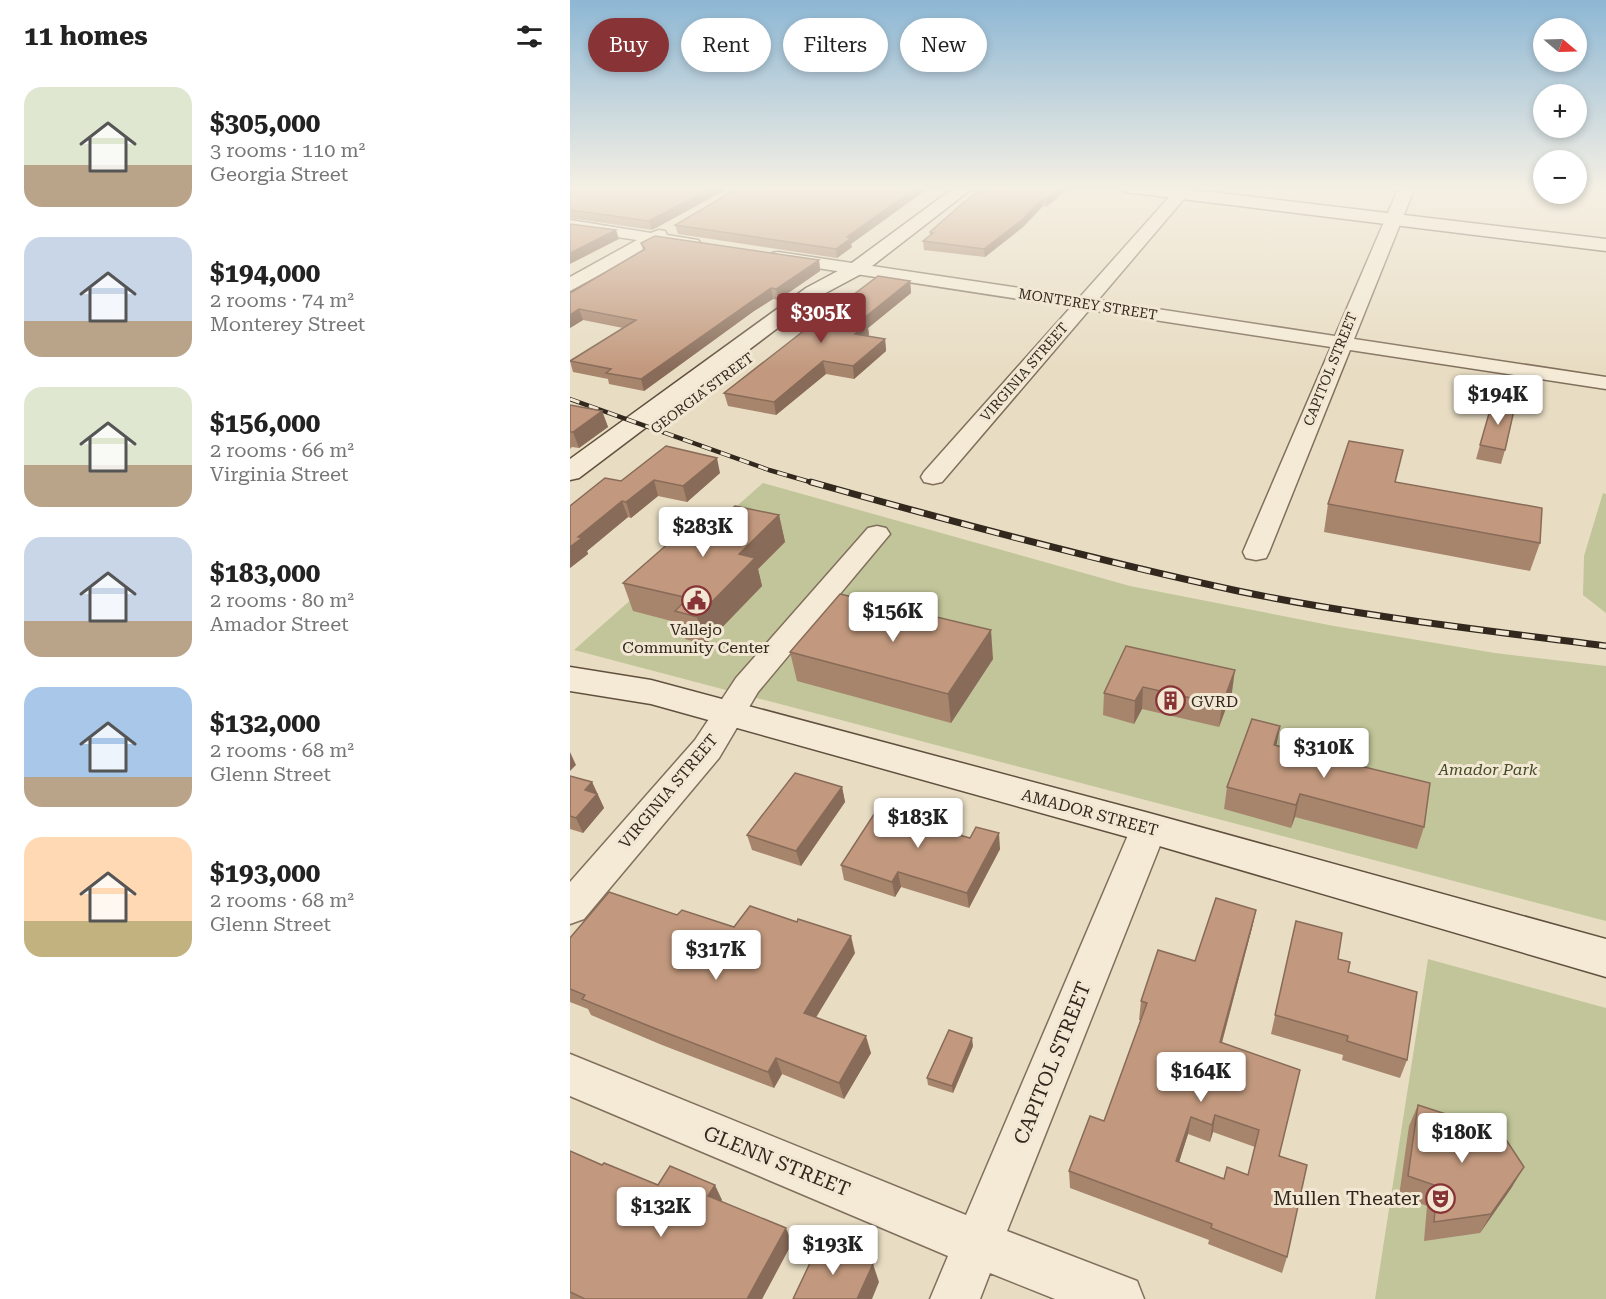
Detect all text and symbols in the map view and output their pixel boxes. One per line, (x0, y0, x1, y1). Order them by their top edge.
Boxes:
chip: Buy (588, 18, 669, 72)
chip: Rent (681, 18, 771, 72)
chip: Filters (783, 18, 888, 72)
chip: New (900, 18, 987, 72)
north arrow (1533, 18, 1587, 72)
map controls (1533, 18, 1587, 204)
icon: filters (513, 20, 546, 53)
text: 11 homes (24, 21, 148, 51)
button: + (1533, 84, 1587, 138)
text: $305,000 (210, 108, 320, 138)
icon: home (72, 111, 144, 183)
text: 3 rooms · 110 m² (210, 138, 365, 162)
button: − (1533, 150, 1587, 204)
text: Georgia Street (210, 162, 348, 186)
text: $194,000 (210, 258, 320, 288)
icon: home (72, 261, 144, 333)
street label: MONTEREY STREET (1017, 285, 1159, 323)
text: 2 rooms · 74 m² (210, 288, 354, 312)
pin: $305K (779, 293, 863, 344)
text: $305K (791, 300, 851, 324)
street label: CAPITOL STREET (1300, 310, 1360, 428)
text: Monterey Street (210, 312, 365, 336)
street label: VIRGINIA STREET (977, 319, 1071, 425)
street label: GEORGIA STREET (647, 349, 757, 437)
pin: $194K (1456, 375, 1540, 426)
text: $194K (1468, 382, 1528, 406)
text: $156,000 (210, 408, 320, 438)
icon: home (72, 411, 144, 483)
text: 2 rooms · 66 m² (210, 438, 354, 462)
text: Virginia Street (210, 462, 349, 486)
pin: $283K (661, 507, 745, 558)
text: $283K (673, 514, 733, 538)
text: $183,000 (210, 558, 320, 588)
icon: home (72, 561, 144, 633)
public building icon: Vallejo Community Center (680, 585, 712, 617)
text: 2 rooms · 80 m² (210, 588, 354, 612)
pin: $156K (851, 592, 935, 643)
text: $156K (863, 599, 923, 623)
text: Amador Street (210, 612, 349, 636)
place label: Vallejo Community Center (622, 620, 770, 657)
building icon: GVRD (1154, 685, 1186, 717)
place label: GVRD (1191, 692, 1238, 711)
text: $132,000 (210, 708, 320, 738)
icon: home (72, 711, 144, 783)
pin: $310K (1282, 728, 1366, 779)
street label: VIRGINIA STREET (615, 730, 722, 852)
text: $310K (1294, 735, 1354, 759)
text: 2 rooms · 68 m² (210, 738, 354, 762)
park label: Amador Park (1438, 760, 1538, 779)
text: Glenn Street (210, 762, 331, 786)
street label: AMADOR STREET (1020, 785, 1160, 840)
pin: $183K (876, 798, 960, 849)
text: $183K (888, 805, 948, 829)
text: $193,000 (210, 858, 320, 888)
icon: home (72, 861, 144, 933)
text: 2 rooms · 68 m² (210, 888, 354, 912)
text: Glenn Street (210, 912, 331, 936)
pin: $317K (674, 930, 758, 981)
text: $317K (686, 937, 746, 961)
street label: CAPITOL STREET (1008, 978, 1096, 1148)
pin: $164K (1159, 1052, 1243, 1103)
text: $164K (1171, 1059, 1231, 1083)
pin: $180K (1420, 1113, 1504, 1164)
text: $180K (1432, 1120, 1492, 1144)
street label: GLENN STREET (700, 1121, 854, 1201)
theatre icon: Mullen Theater (1425, 1182, 1457, 1214)
place label: Mullen Theater (1273, 1186, 1420, 1210)
pin: $132K (619, 1187, 703, 1238)
text: $132K (631, 1194, 691, 1218)
pin: $193K (791, 1225, 875, 1276)
text: $193K (803, 1232, 863, 1256)

